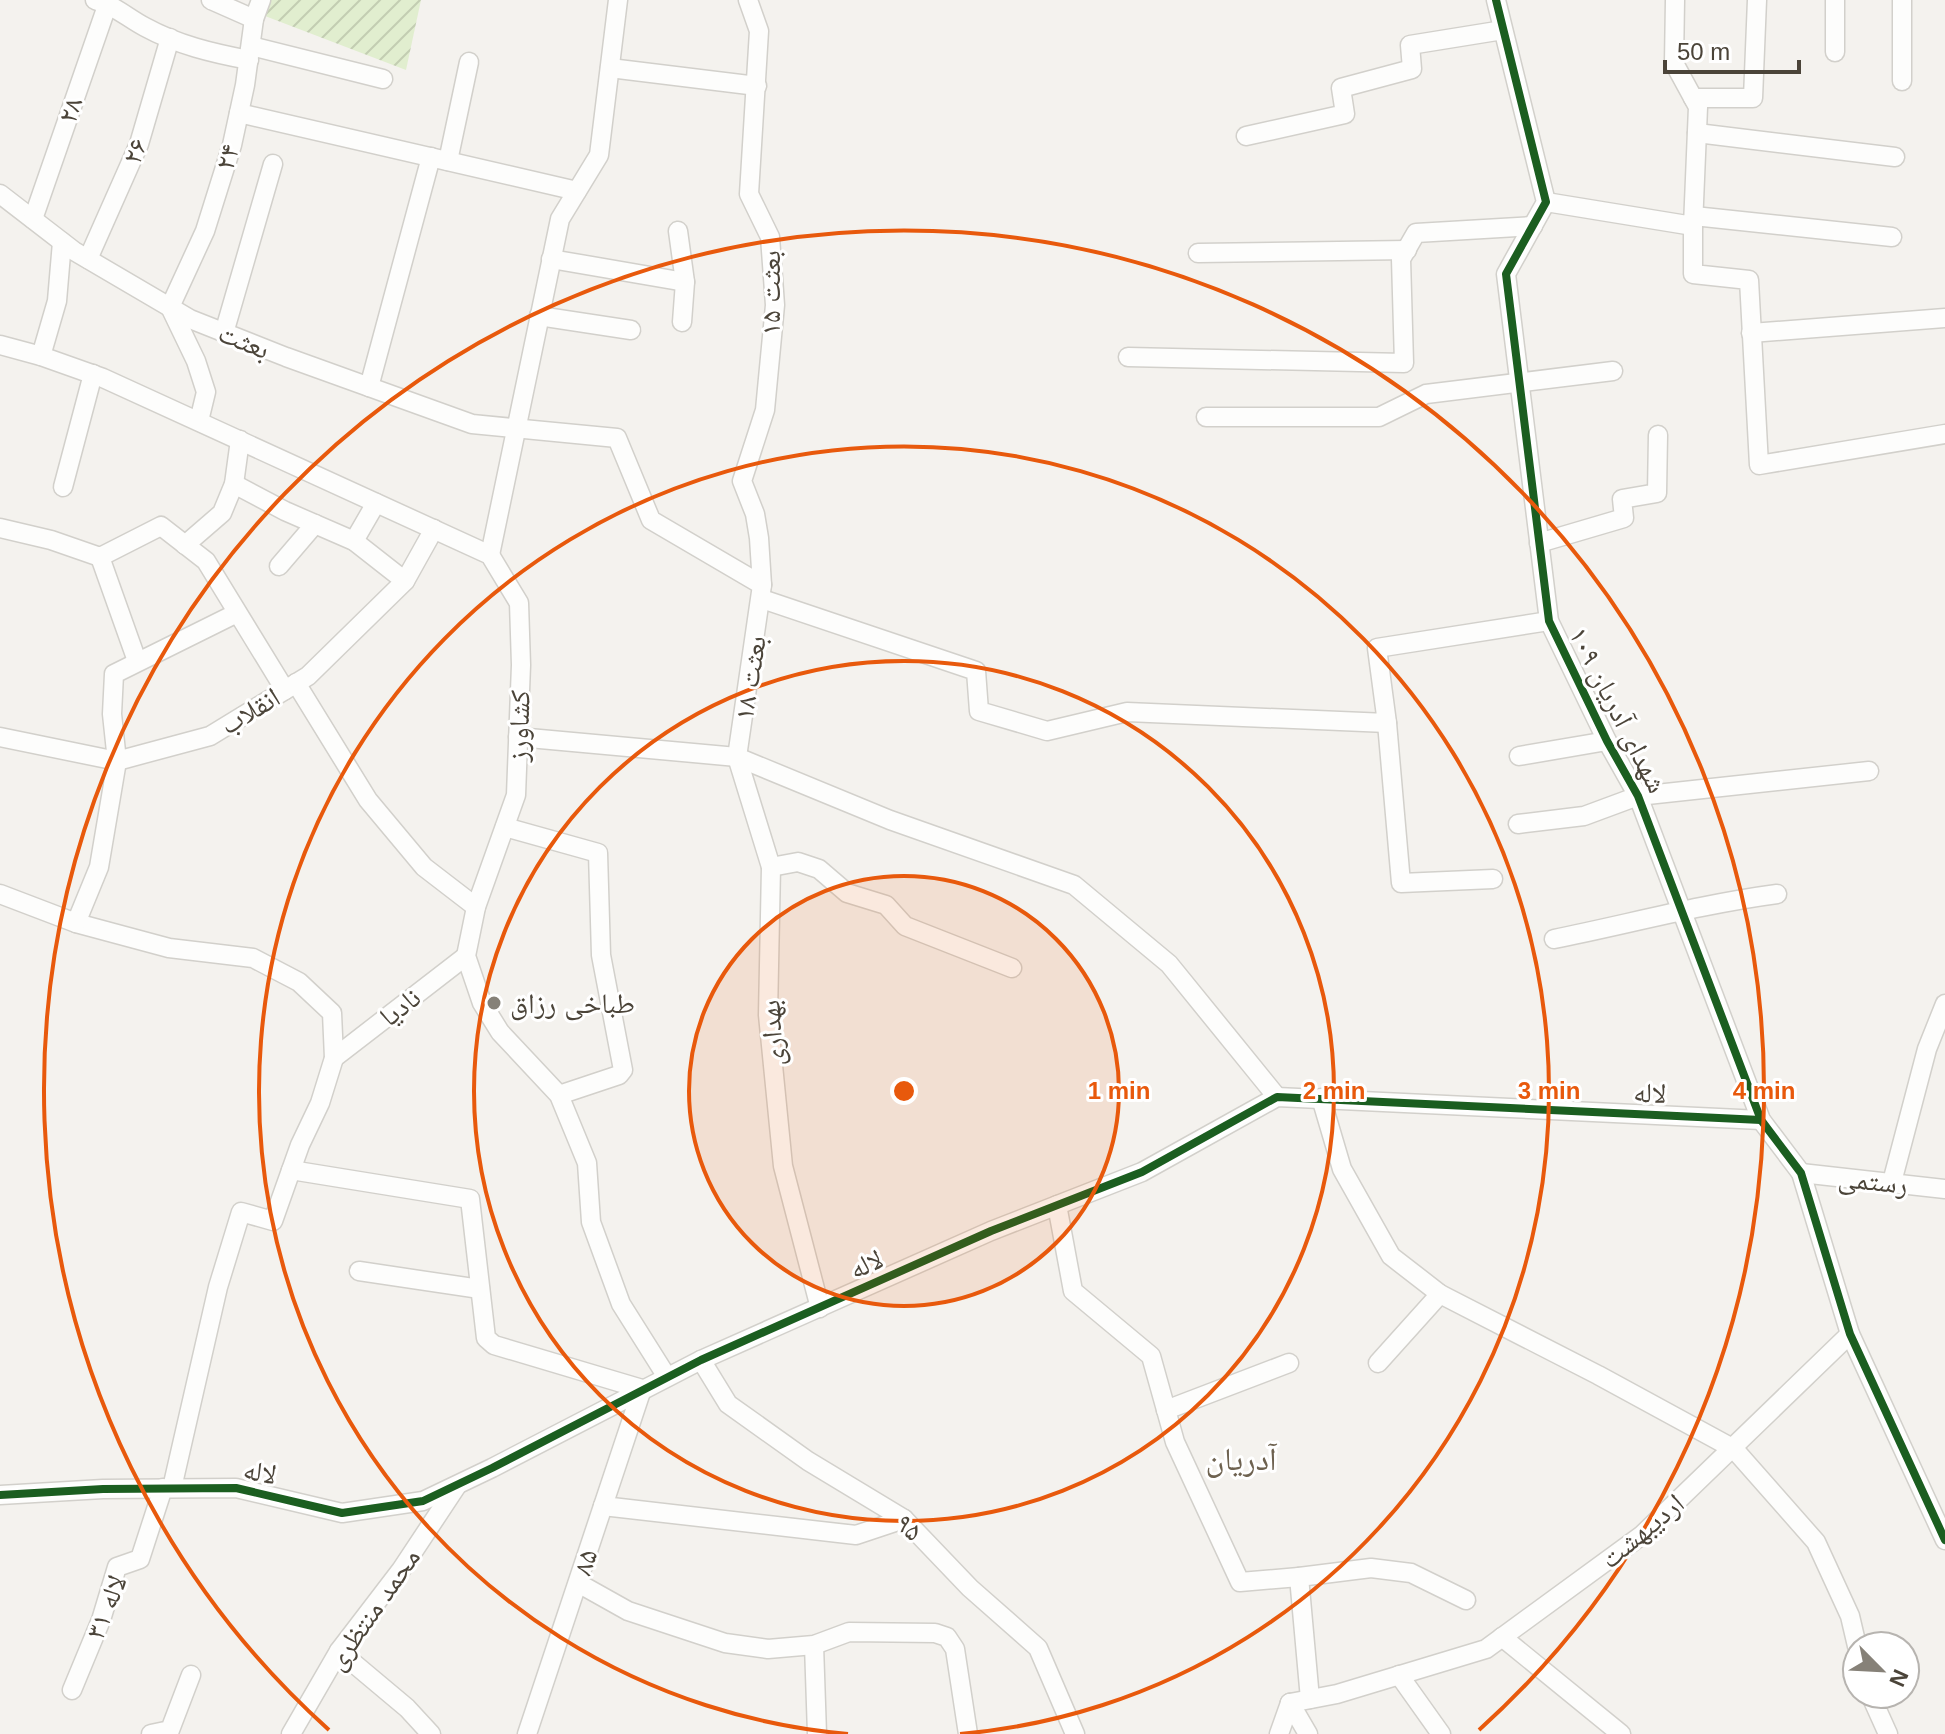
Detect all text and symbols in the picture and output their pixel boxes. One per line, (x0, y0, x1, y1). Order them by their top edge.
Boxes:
scale bar (1665, 24, 1799, 74)
text: 50 m (1677, 38, 1730, 65)
street label: ۲۸ (51, 93, 89, 127)
street label: ۲۶ (116, 134, 154, 168)
street label: ۲۴ (209, 141, 245, 173)
street label: بعثت ۱۵ (755, 250, 786, 336)
street label: بعثت (214, 317, 274, 365)
street label: شهدای آدریان ۱۰۹ (1562, 622, 1673, 798)
street label: بعثت ۱۸ (728, 634, 772, 722)
street label: انقلاب (215, 681, 285, 741)
street label: کشاورز (502, 689, 536, 764)
street label: نادیا (373, 982, 427, 1033)
place label: طباخی رزاق (510, 988, 635, 1021)
marker: طباخی رزاق (485, 994, 503, 1012)
street label: بهداری (754, 999, 791, 1067)
centre of rings (890, 1077, 918, 1105)
text: 1 min (1088, 1077, 1150, 1104)
text: 2 min (1303, 1077, 1365, 1104)
text: 3 min (1518, 1077, 1580, 1104)
street label: لاله (1633, 1077, 1667, 1109)
text: 4 min (1733, 1077, 1795, 1104)
street label: رستمی (1836, 1162, 1909, 1202)
street label: لاله (845, 1243, 887, 1285)
district label: آدریان (1205, 1441, 1277, 1478)
street label: لاله (241, 1454, 279, 1490)
street label: اردیبهشت (1594, 1487, 1690, 1575)
street label: ۹۵ (889, 1507, 929, 1547)
street label: محمد منتظری (320, 1542, 427, 1676)
street label: ۸۵ (566, 1545, 604, 1579)
street label: لاله ۳۱ (79, 1571, 133, 1643)
north arrow (1841, 1630, 1921, 1710)
text: N (1884, 1666, 1913, 1690)

